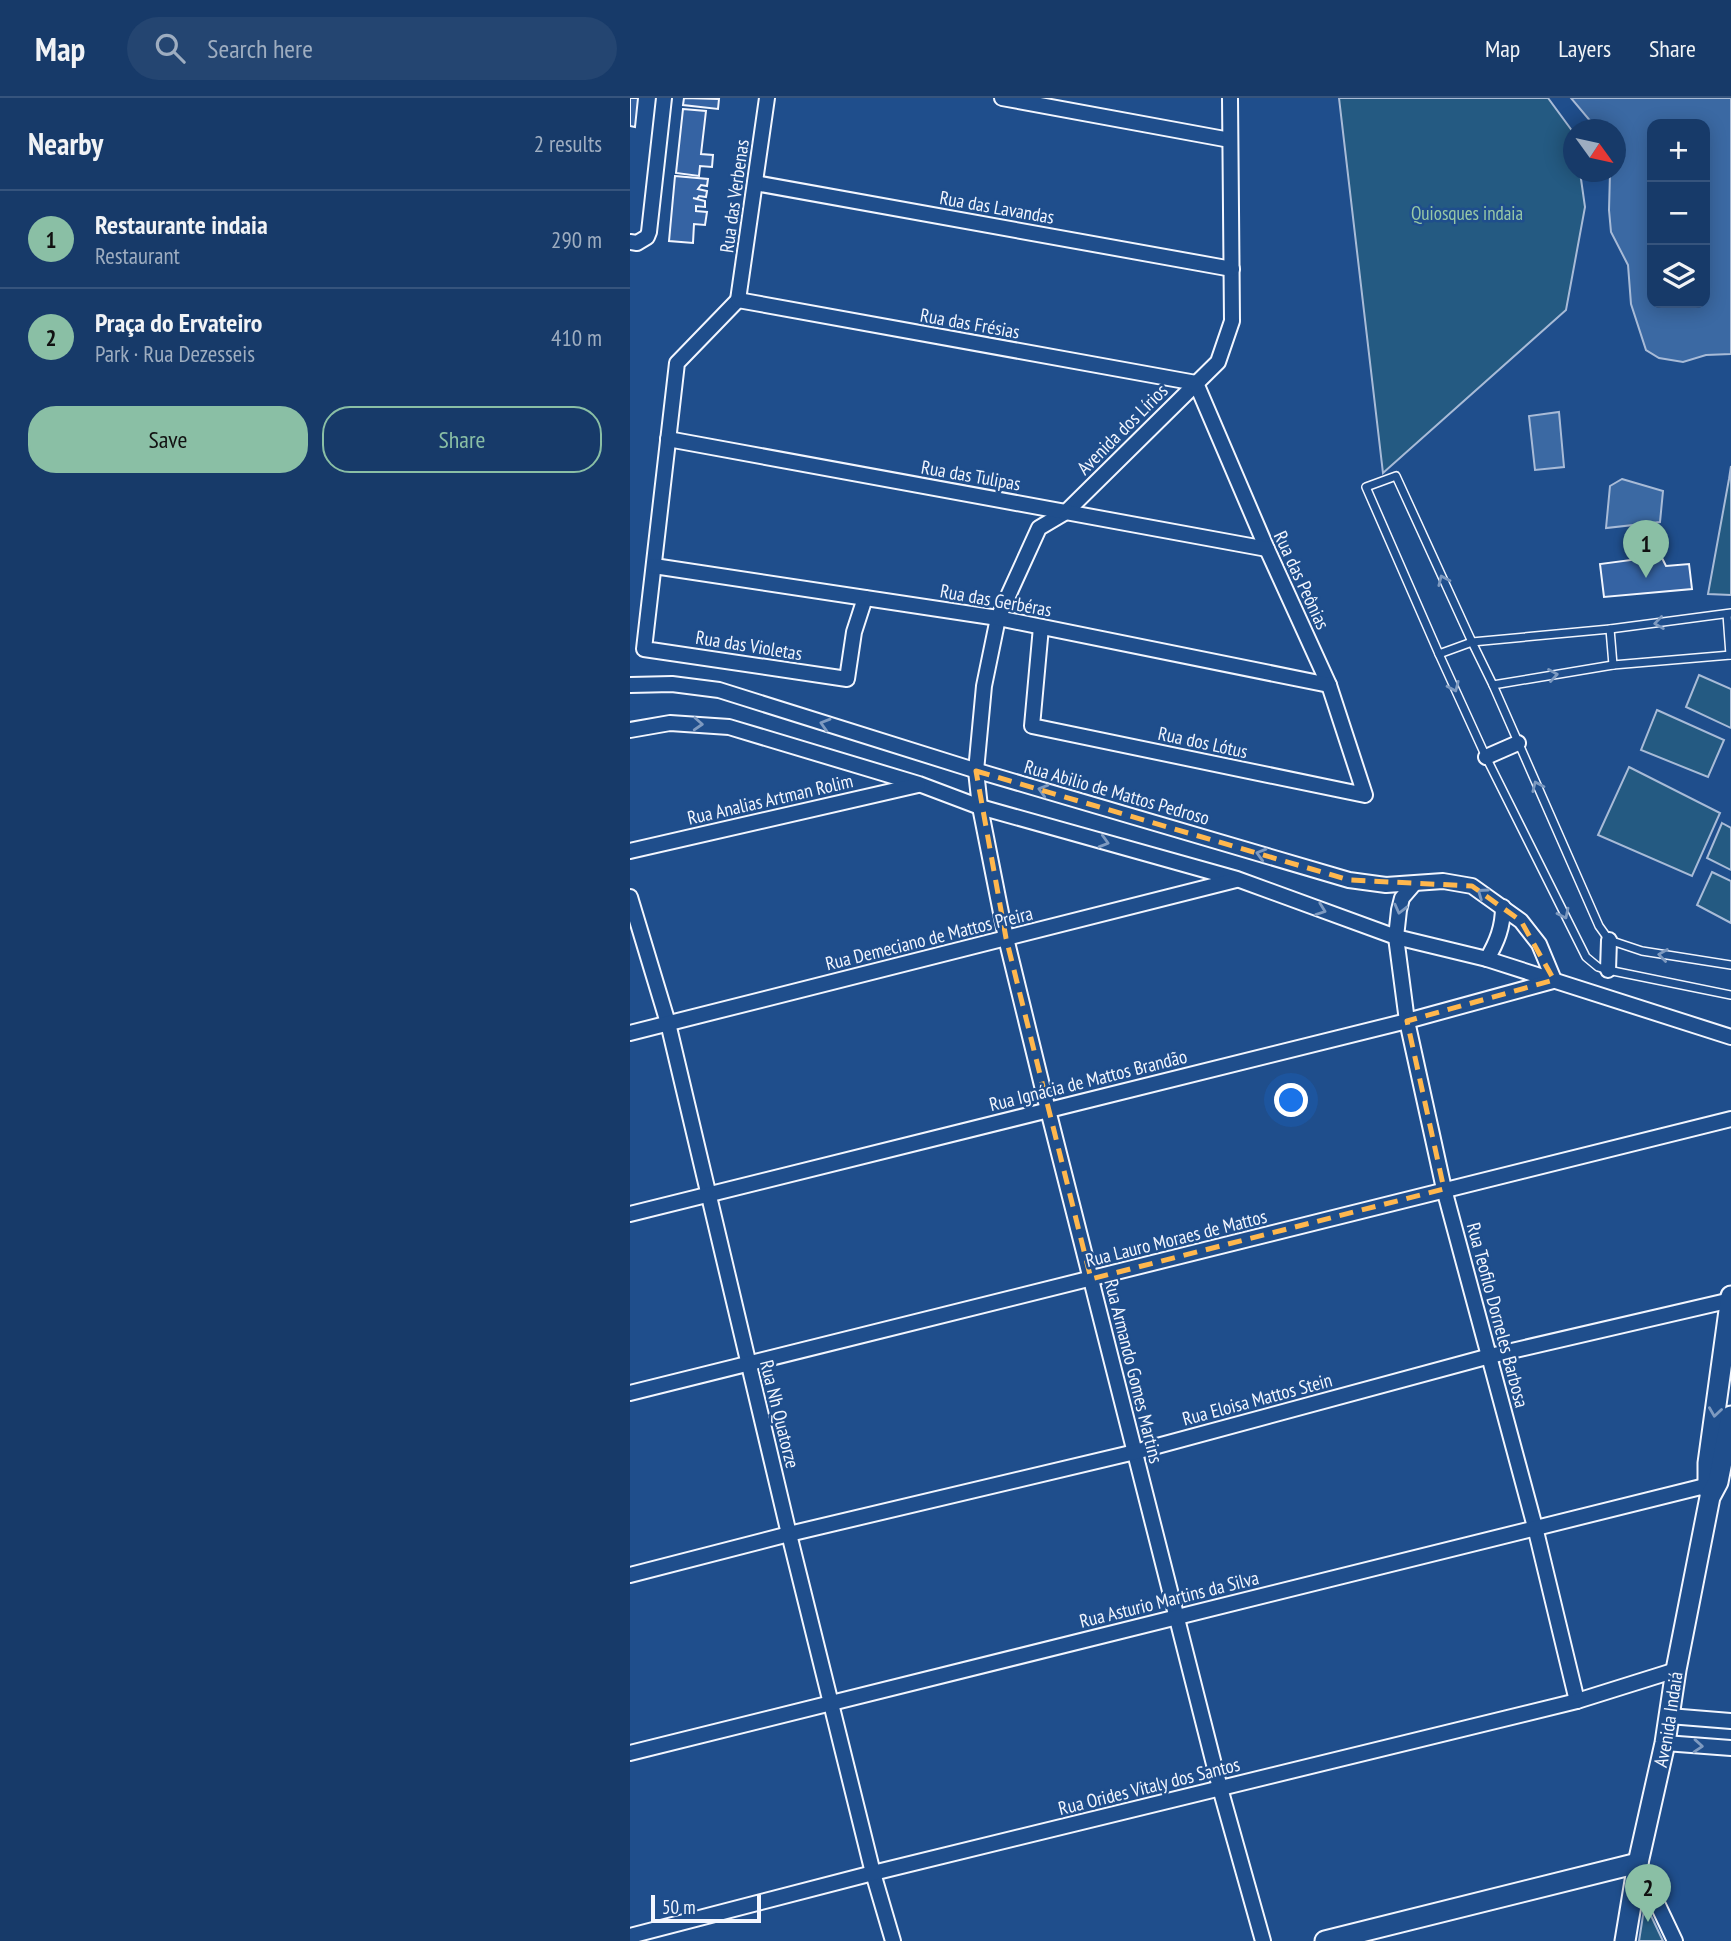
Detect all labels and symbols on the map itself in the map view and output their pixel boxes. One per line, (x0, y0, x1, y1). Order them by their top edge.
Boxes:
north arrow (1563, 119, 1626, 182)
street label: Rua das Verbenas (714, 138, 754, 254)
street label: Rua das Lavandas (938, 185, 1056, 229)
park label: Quiosques indaia (1411, 201, 1523, 225)
street label: Rua das Frésias (918, 302, 1022, 344)
street label: Avenida dos Lírios (1072, 379, 1172, 479)
street label: Rua das Tulipas (919, 454, 1023, 496)
pin: 1 (1623, 520, 1669, 578)
street label: Rua das Peônias (1269, 527, 1335, 633)
one-way arrow (1437, 575, 1451, 587)
street label: Rua das Gerbéras (938, 578, 1054, 622)
one-way arrow (1653, 615, 1665, 630)
street label: Rua das Violetas (694, 625, 804, 665)
one-way arrow (1547, 668, 1559, 683)
one-way arrow (1446, 680, 1460, 692)
one-way arrow (692, 717, 703, 732)
one-way arrow (819, 717, 831, 732)
street label: Rua dos Lótus (1156, 721, 1250, 763)
street label: Rua Abilio de Mattos Pedroso (1022, 754, 1212, 830)
street label: Rua Analias Artman Rolim (685, 768, 855, 830)
one-way arrow (1531, 780, 1545, 793)
one-way arrow (1037, 784, 1049, 799)
one-way arrow (1097, 833, 1109, 848)
one-way arrow (1255, 848, 1267, 863)
one-way arrow (1477, 889, 1490, 901)
street label: Rua Demeciano de Mattos Preira (823, 901, 1035, 975)
one-way arrow (1314, 901, 1326, 915)
one-way arrow (1394, 903, 1408, 915)
one-way arrow (1555, 907, 1569, 919)
one-way arrow (1658, 947, 1669, 962)
street label: Rua Ignácia de Mattos Brandão (987, 1044, 1189, 1116)
your location (1274, 1083, 1308, 1117)
street label: Rua Lauro Moraes de Mattos (1083, 1204, 1269, 1272)
street label: Rua Teofilo Dorneles Barbosa (1462, 1220, 1534, 1410)
street label: Rua Armando Gomes Martins (1099, 1276, 1169, 1466)
street label: Rua Nh Quatorze (755, 1357, 805, 1471)
street label: Rua Eloisa Mattos Stein (1179, 1367, 1335, 1431)
one-way arrow (1708, 1406, 1723, 1418)
street label: Rua Asturio Martins da Silva (1077, 1565, 1261, 1633)
street label: Avenida Indaiá (1648, 1670, 1688, 1769)
one-way arrow (1693, 1738, 1704, 1753)
street label: Rua Orides Vitaly dos Santos (1056, 1752, 1242, 1820)
pin: 2 (1625, 1864, 1671, 1922)
scale bar (651, 1892, 761, 1924)

